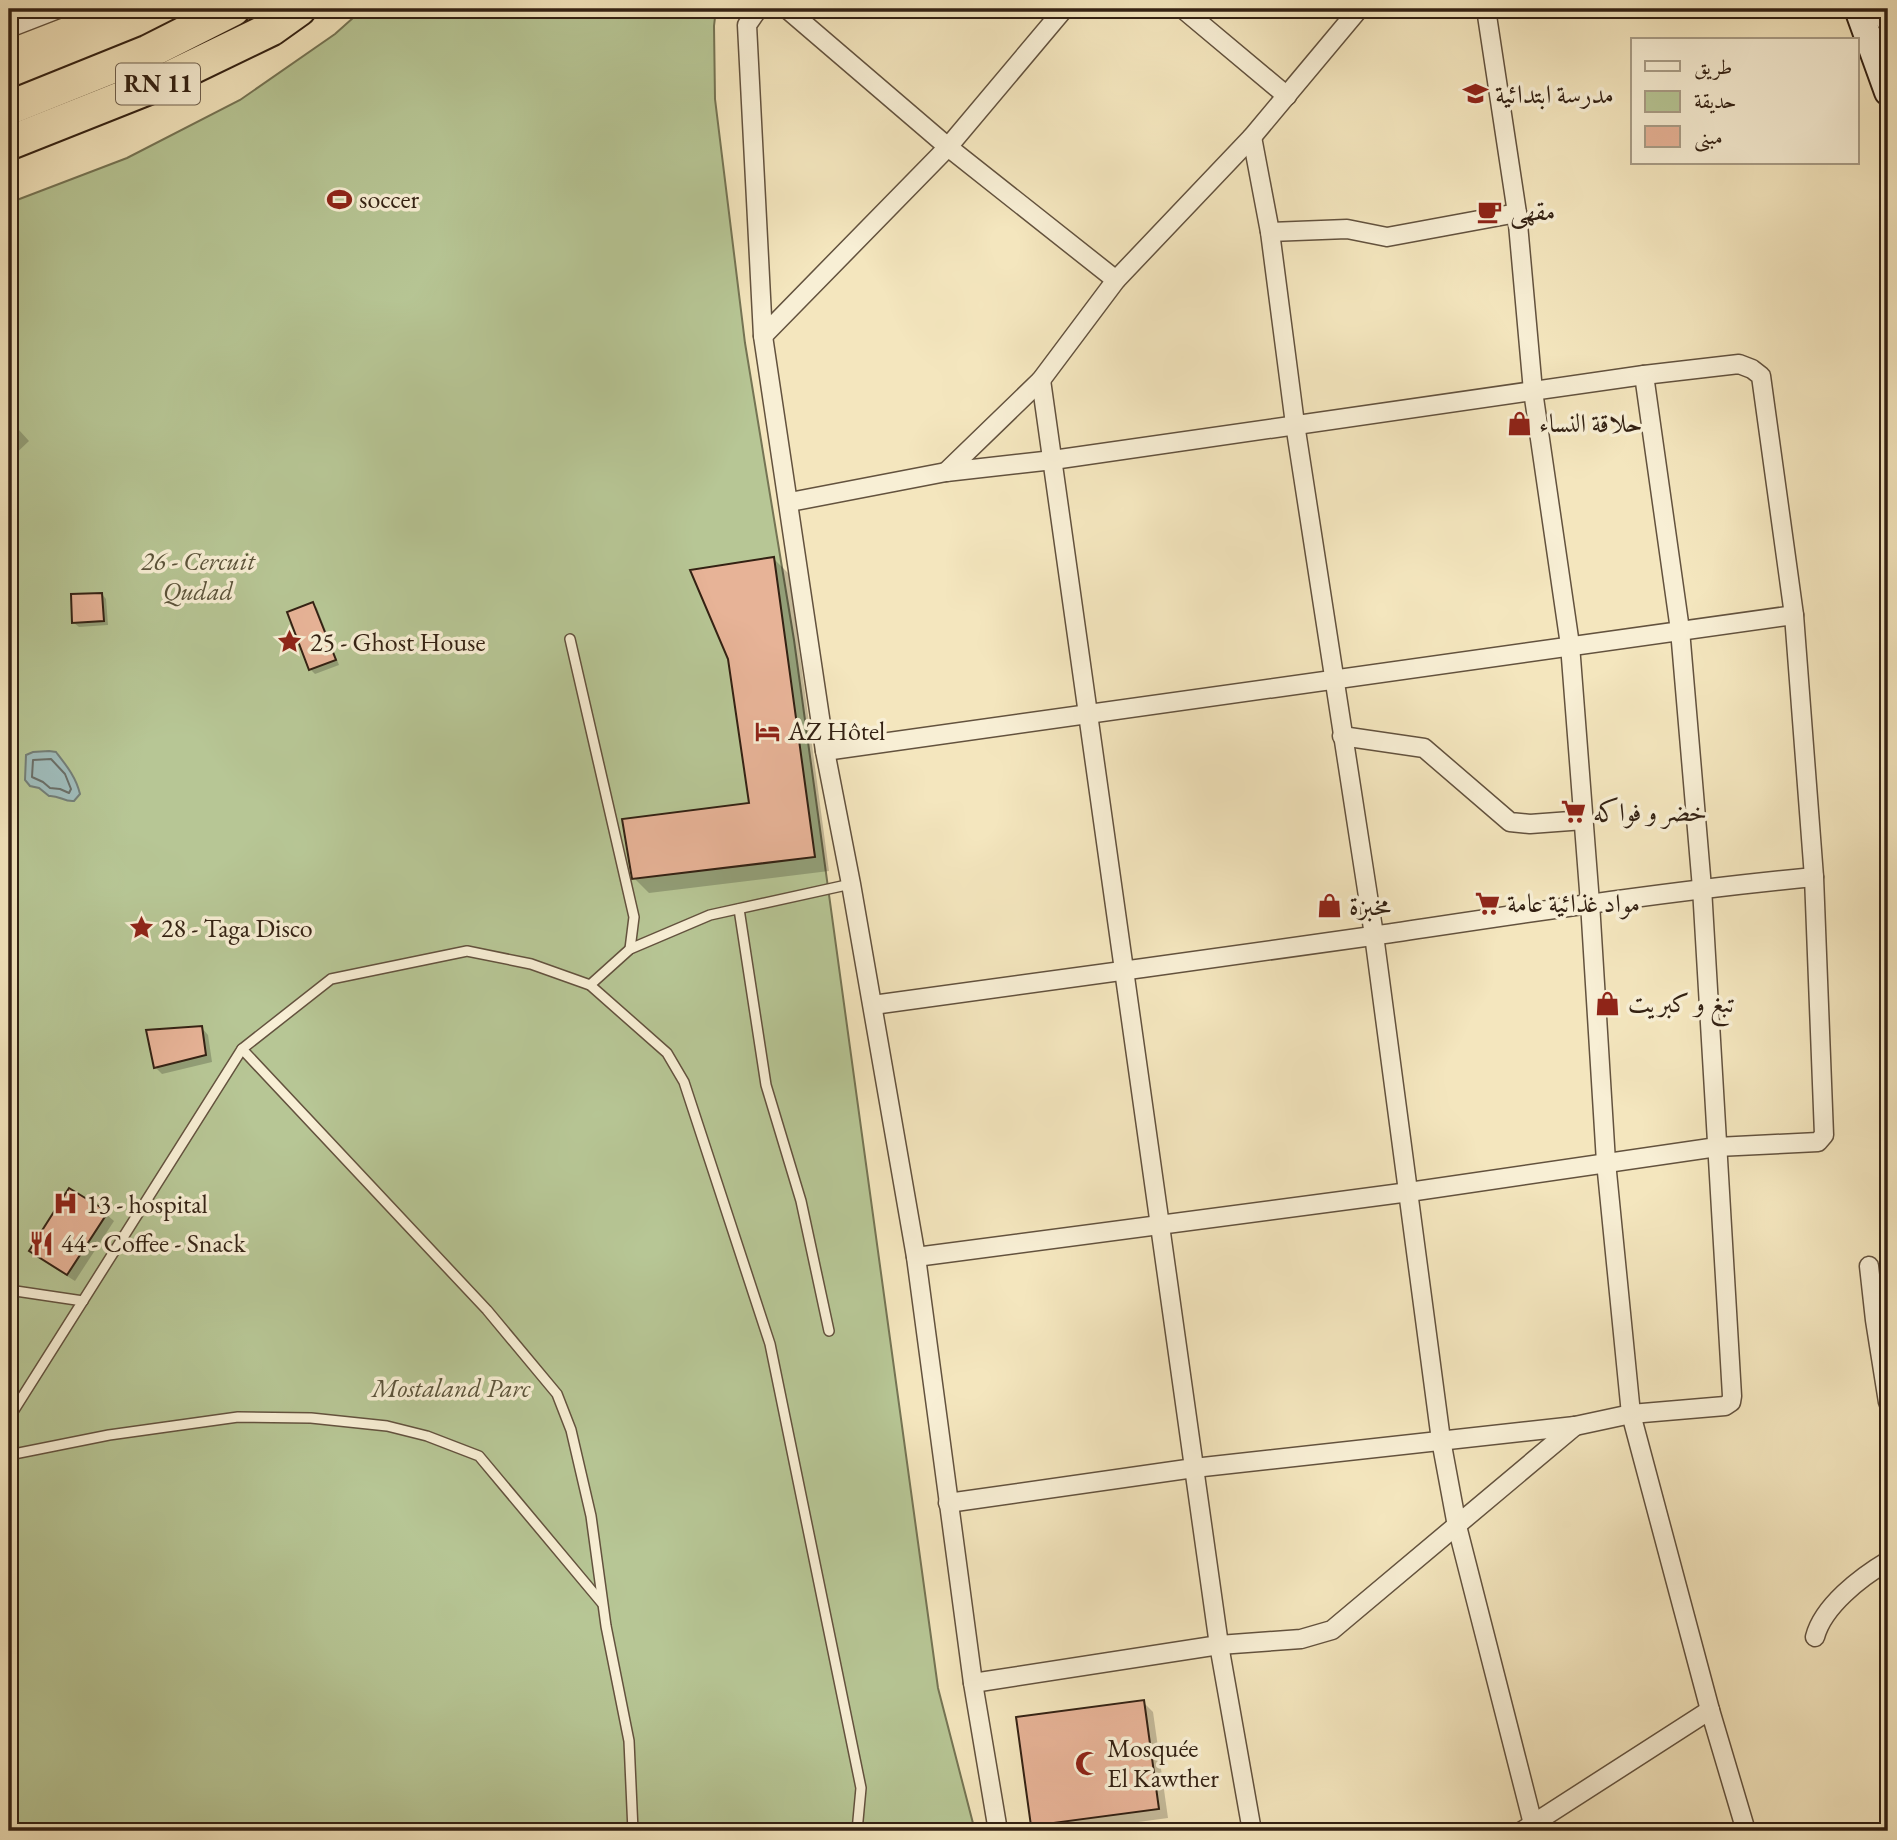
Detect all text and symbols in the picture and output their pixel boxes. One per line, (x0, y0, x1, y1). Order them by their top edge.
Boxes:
legend (1631, 38, 1858, 164)
text: طريق (1694, 53, 1732, 80)
road number: RN 11 (116, 64, 200, 104)
place label: مدرسة ابتدائية (1495, 77, 1614, 111)
school or university icon: مدرسة ابتدائية (1461, 80, 1489, 108)
text: حديقة (1694, 87, 1737, 114)
text: مبنى (1694, 123, 1723, 152)
place label: soccer (359, 182, 420, 216)
sports icon: soccer (325, 185, 353, 213)
place label: مقهى (1510, 194, 1555, 229)
cafe icon: مقهى (1476, 197, 1504, 225)
place label: حلاقة النساء (1539, 406, 1643, 440)
shop icon: حلاقة النساء (1505, 409, 1533, 437)
park label: 26 - Cercuit Qudad (141, 544, 256, 608)
place label: 25 - Ghost House (310, 625, 486, 659)
place icon: 25 - Ghost House (276, 628, 304, 656)
place label: AZ Hôtel (787, 714, 885, 748)
hotel icon: AZ Hôtel (754, 717, 782, 745)
place label: خضر و فواكه (1593, 795, 1707, 829)
supermarket icon: خضر و فواكه (1559, 798, 1587, 826)
place label: مواد غذائية عامة (1507, 886, 1640, 920)
place label: مخبزة (1349, 889, 1391, 923)
supermarket icon: مواد غذائية عامة (1473, 889, 1501, 917)
shop icon: مخبزة (1315, 892, 1343, 920)
place label: 28 - Taga Disco (161, 911, 313, 945)
place icon: 28 - Taga Disco (127, 914, 155, 942)
place label: تبغ و كبريت (1628, 986, 1736, 1027)
shop icon: تبغ و كبريت (1594, 989, 1622, 1017)
place label: 13 - hospital (86, 1187, 208, 1221)
hospital icon: 13 - hospital (52, 1190, 80, 1218)
place label: 44 - Coffee - Snack (61, 1226, 246, 1260)
restaurant icon: 44 - Coffee - Snack (27, 1229, 55, 1257)
park label: Mostaland Parc (370, 1371, 531, 1405)
place label: Mosquée El Kawther (1107, 1731, 1219, 1795)
mosque icon: Mosquée El Kawther (1073, 1749, 1101, 1777)

